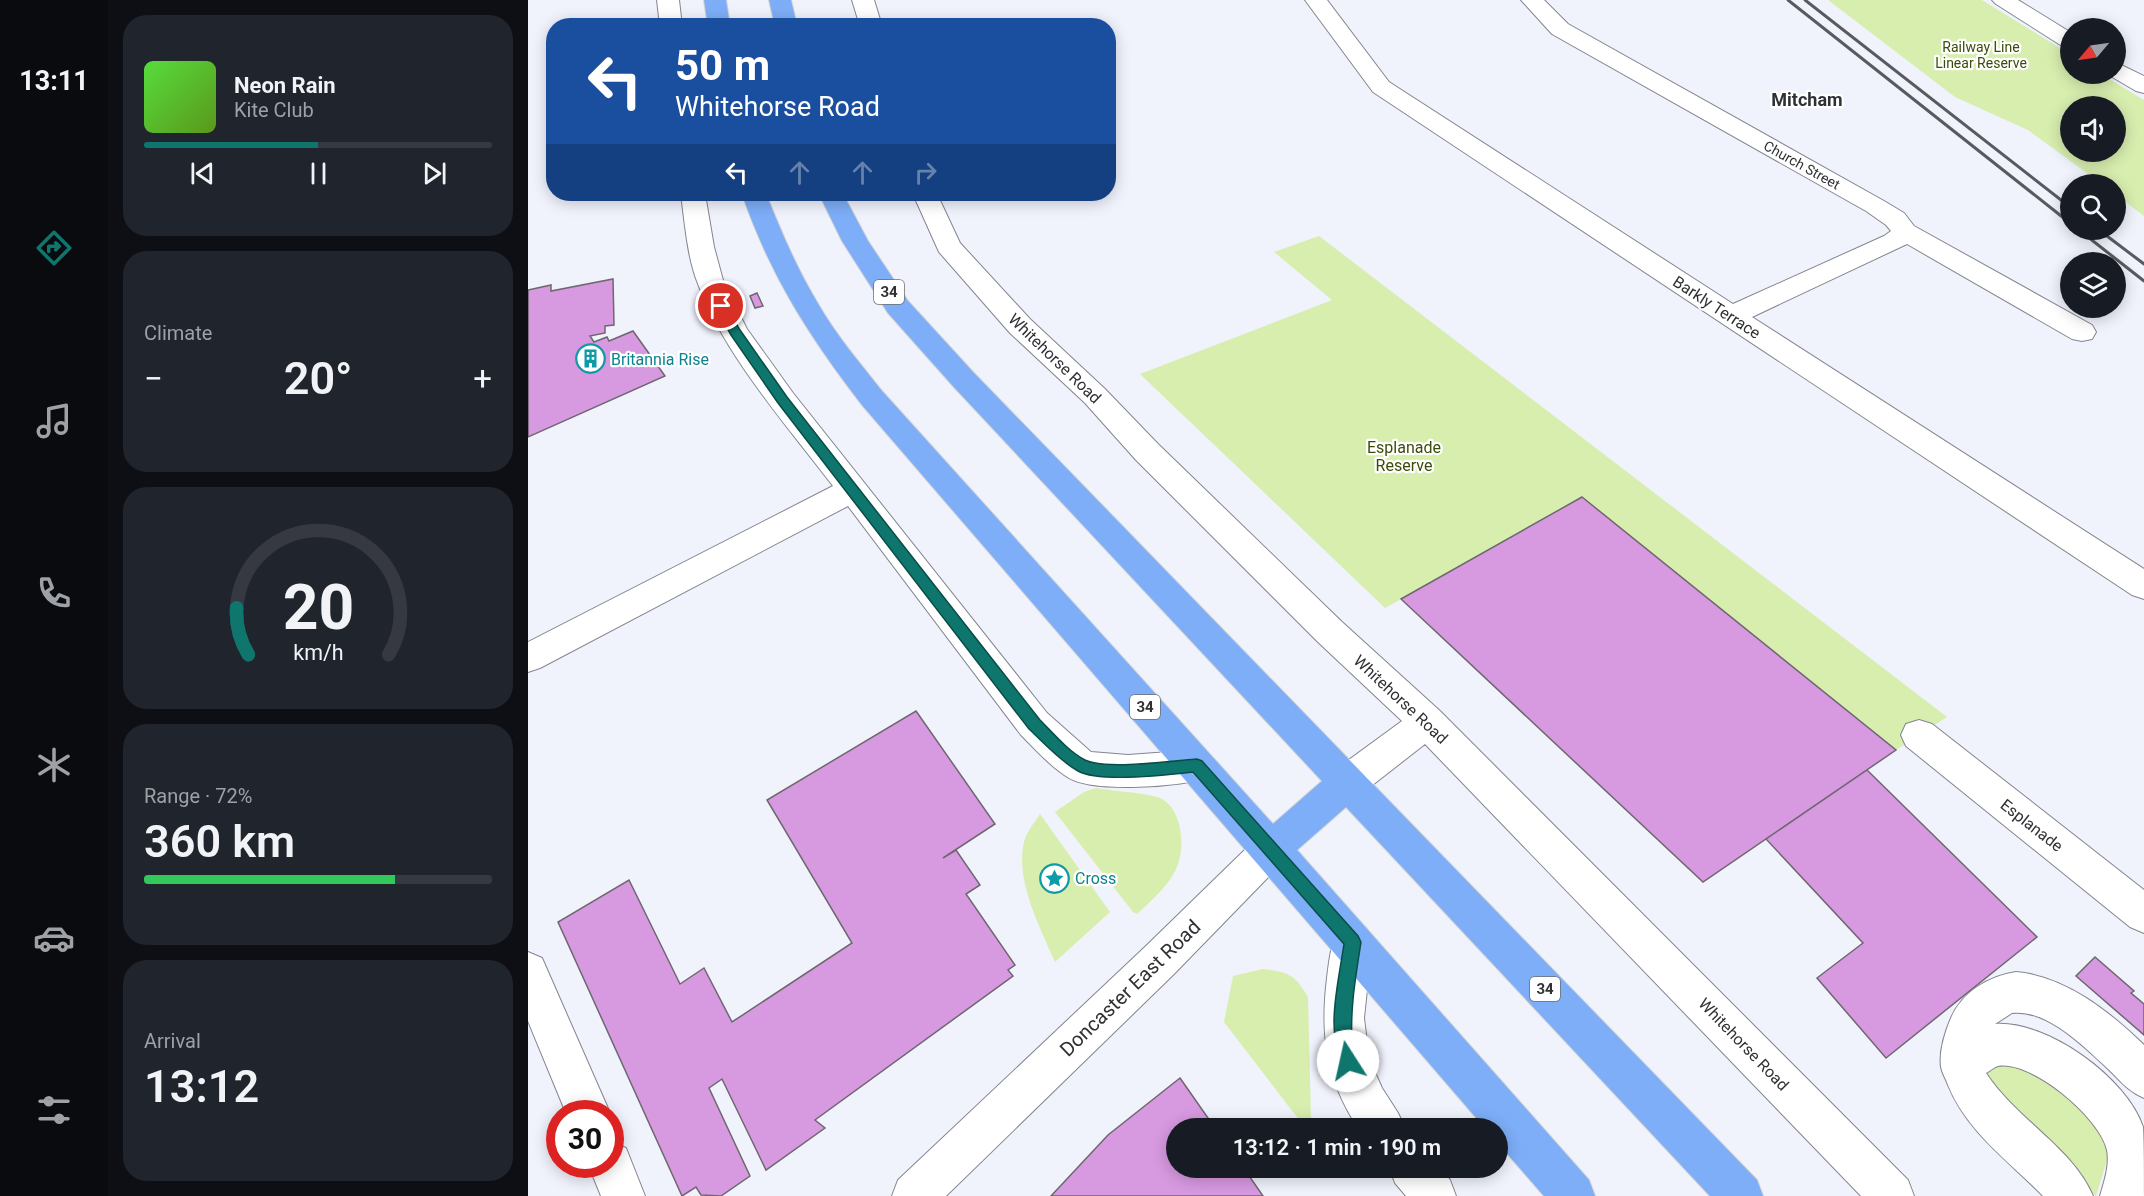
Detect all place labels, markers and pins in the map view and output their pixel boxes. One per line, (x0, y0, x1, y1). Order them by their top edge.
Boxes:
pin (695, 280, 746, 331)
building icon: Britannia Rise (574, 343, 606, 375)
place label: Britannia Rise (611, 350, 709, 369)
place icon: Cross (1038, 862, 1070, 894)
place label: Cross (1075, 869, 1116, 888)

